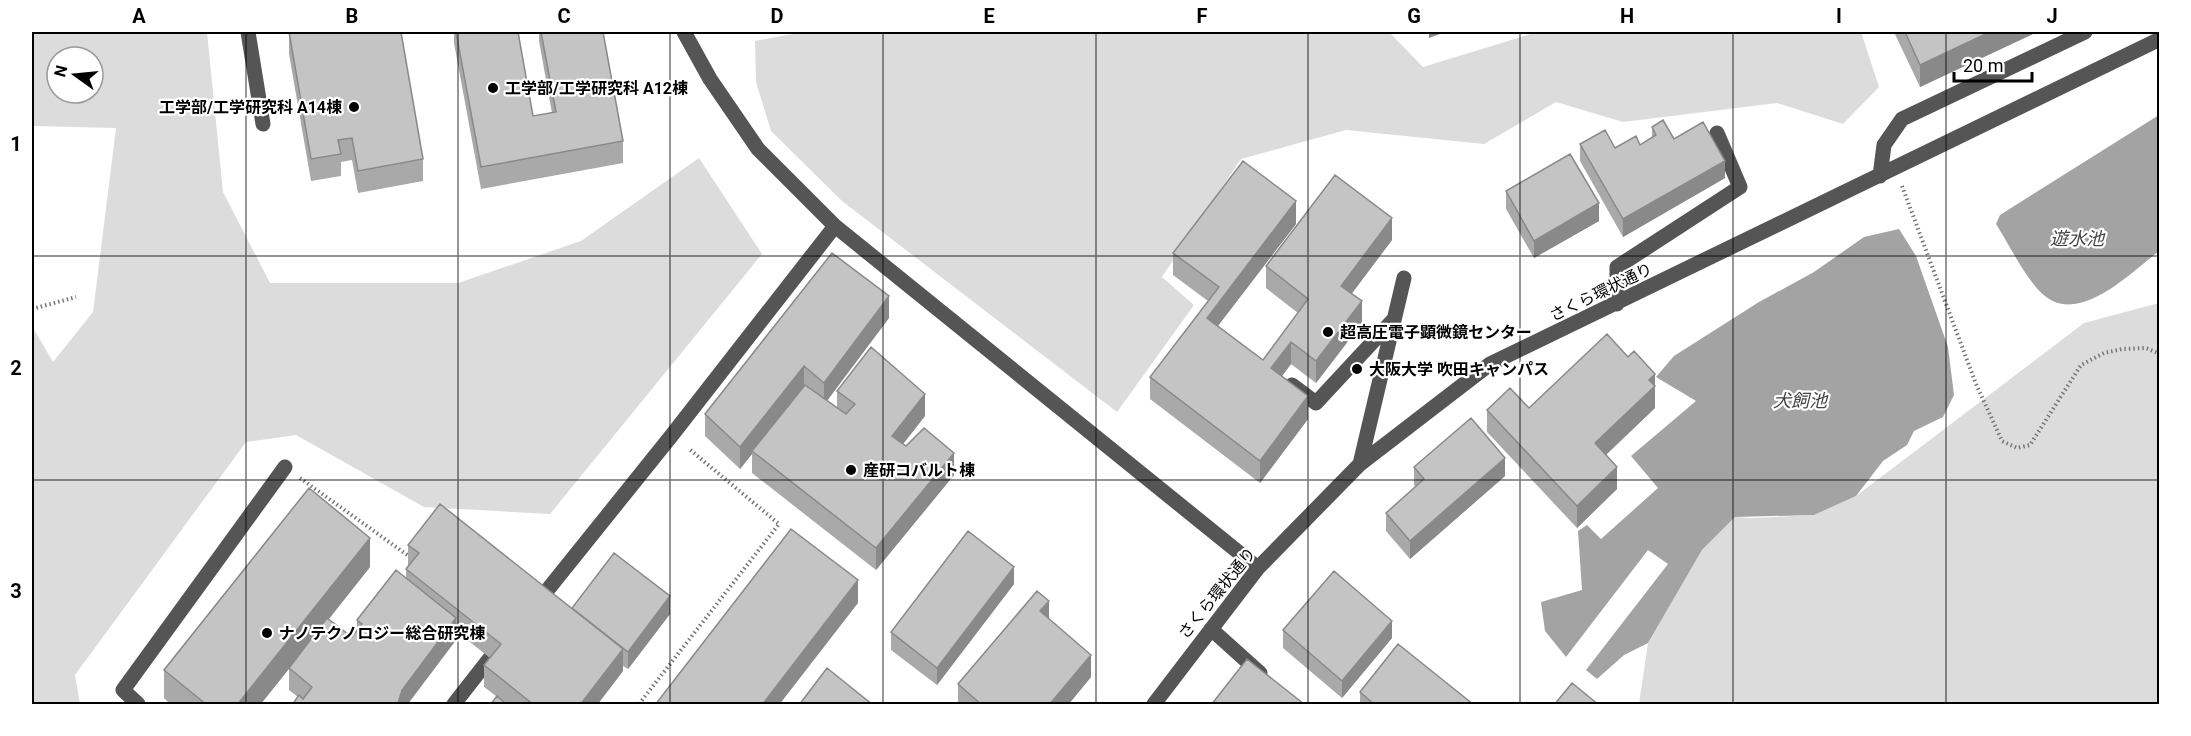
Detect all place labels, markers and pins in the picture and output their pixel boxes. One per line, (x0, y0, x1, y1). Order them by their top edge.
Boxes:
place label: 工学部/工学研究科 A12棟 (505, 79, 688, 98)
marker: 工学部/工学研究科 A12棟 (486, 81, 500, 95)
place label: 工学部/工学研究科 A14棟 (159, 98, 342, 117)
marker: 工学部/工学研究科 A14棟 (347, 100, 361, 114)
place label: 超高圧電子顕微鏡センター (1340, 323, 1532, 342)
marker: 超高圧電子顕微鏡センター (1321, 325, 1335, 339)
place label: 大阪大学 吹田キャンパス (1369, 360, 1549, 379)
marker: 大阪大学 吹田キャンパス (1350, 362, 1364, 376)
place label: 産研コバルト棟 (863, 461, 975, 480)
marker: 産研コバルト棟 (844, 463, 858, 477)
place label: ナノテクノロジー総合研究棟 (279, 624, 485, 643)
marker: ナノテクノロジー総合研究棟 (260, 626, 274, 640)

